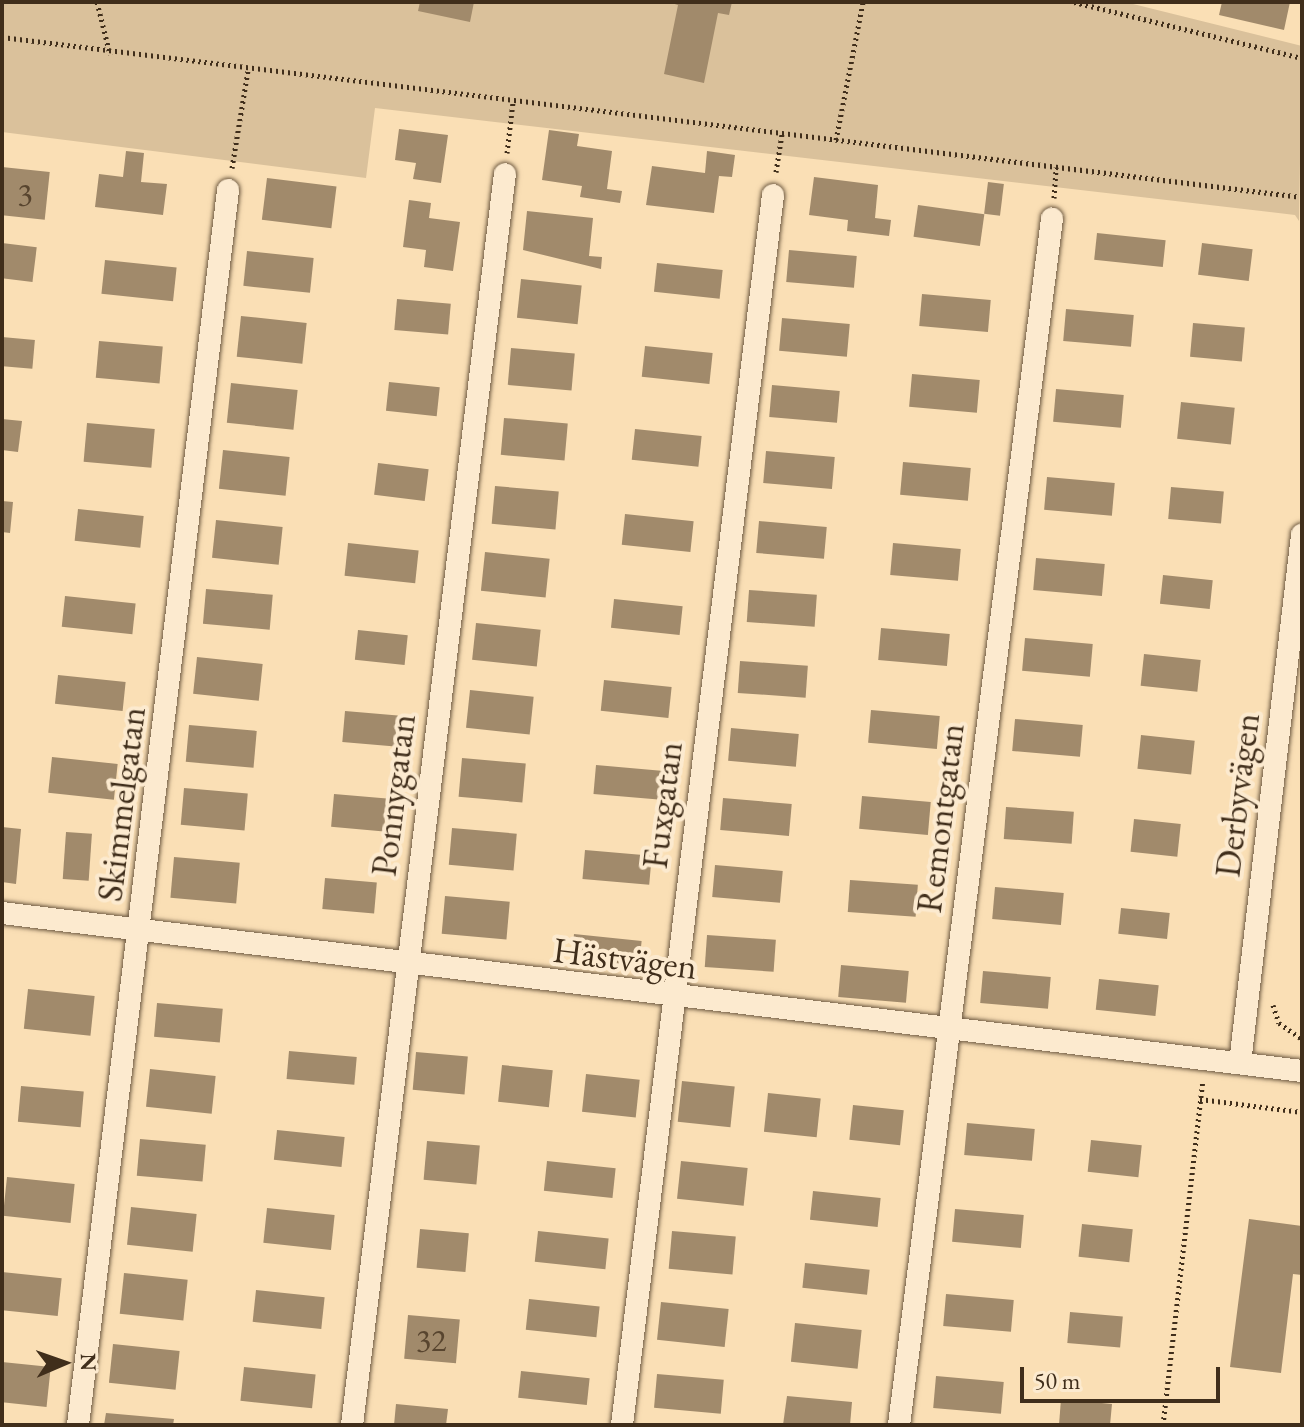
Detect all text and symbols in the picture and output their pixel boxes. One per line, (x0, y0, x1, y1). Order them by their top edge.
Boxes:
house number: 3 (17, 175, 33, 213)
street label: Skimmelgatan (88, 704, 154, 904)
street label: Derbyvägen (1206, 711, 1268, 879)
street label: Ponnygatan (362, 712, 424, 878)
street label: Remontgatan (907, 721, 973, 915)
street label: Fuxgatan (633, 739, 691, 871)
street label: Hästvägen (551, 928, 699, 988)
house number: 32 (416, 1321, 446, 1359)
north arrow (24, 1323, 104, 1403)
scale bar (1024, 1351, 1224, 1401)
text: N (74, 1353, 103, 1372)
text: 50 m (1034, 1365, 1081, 1396)

